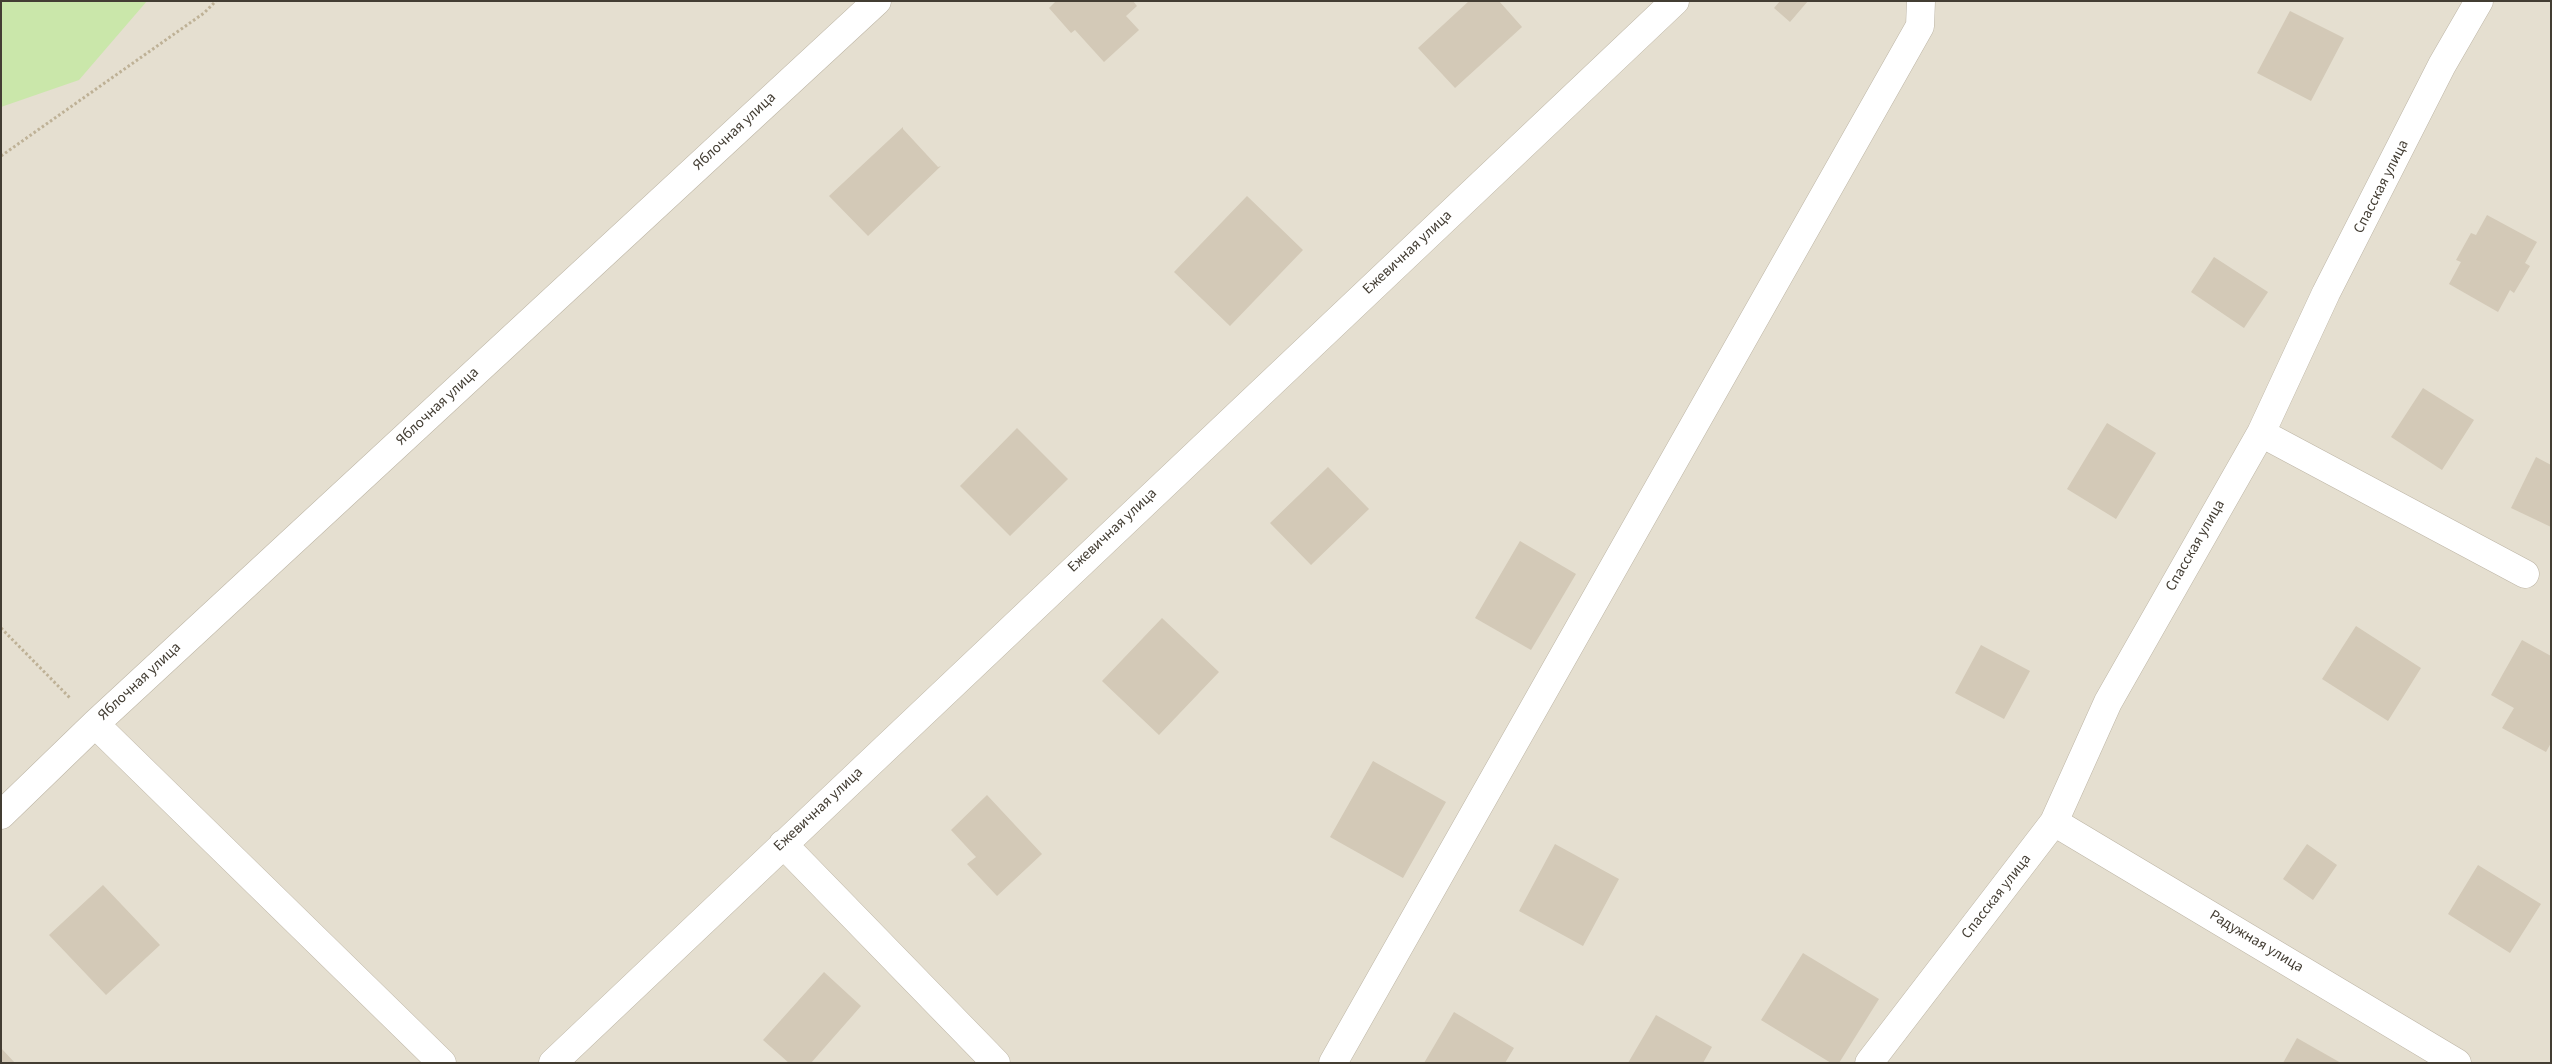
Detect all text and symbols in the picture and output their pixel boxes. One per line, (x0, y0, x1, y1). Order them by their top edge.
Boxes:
street label: Яблочная улица (690, 89, 780, 175)
street label: Спасская улица (2351, 137, 2413, 237)
street label: Ежевичная улица (1360, 207, 1456, 299)
street label: Яблочная улица (393, 364, 483, 450)
street label: Ежевичная улица (1065, 485, 1161, 577)
street label: Спасская улица (2163, 497, 2229, 595)
street label: Яблочная улица (95, 639, 185, 725)
street label: Ежевичная улица (771, 764, 867, 856)
street label: Спасская улица (1958, 851, 2036, 943)
street label: Радужная улица (2206, 907, 2306, 977)

